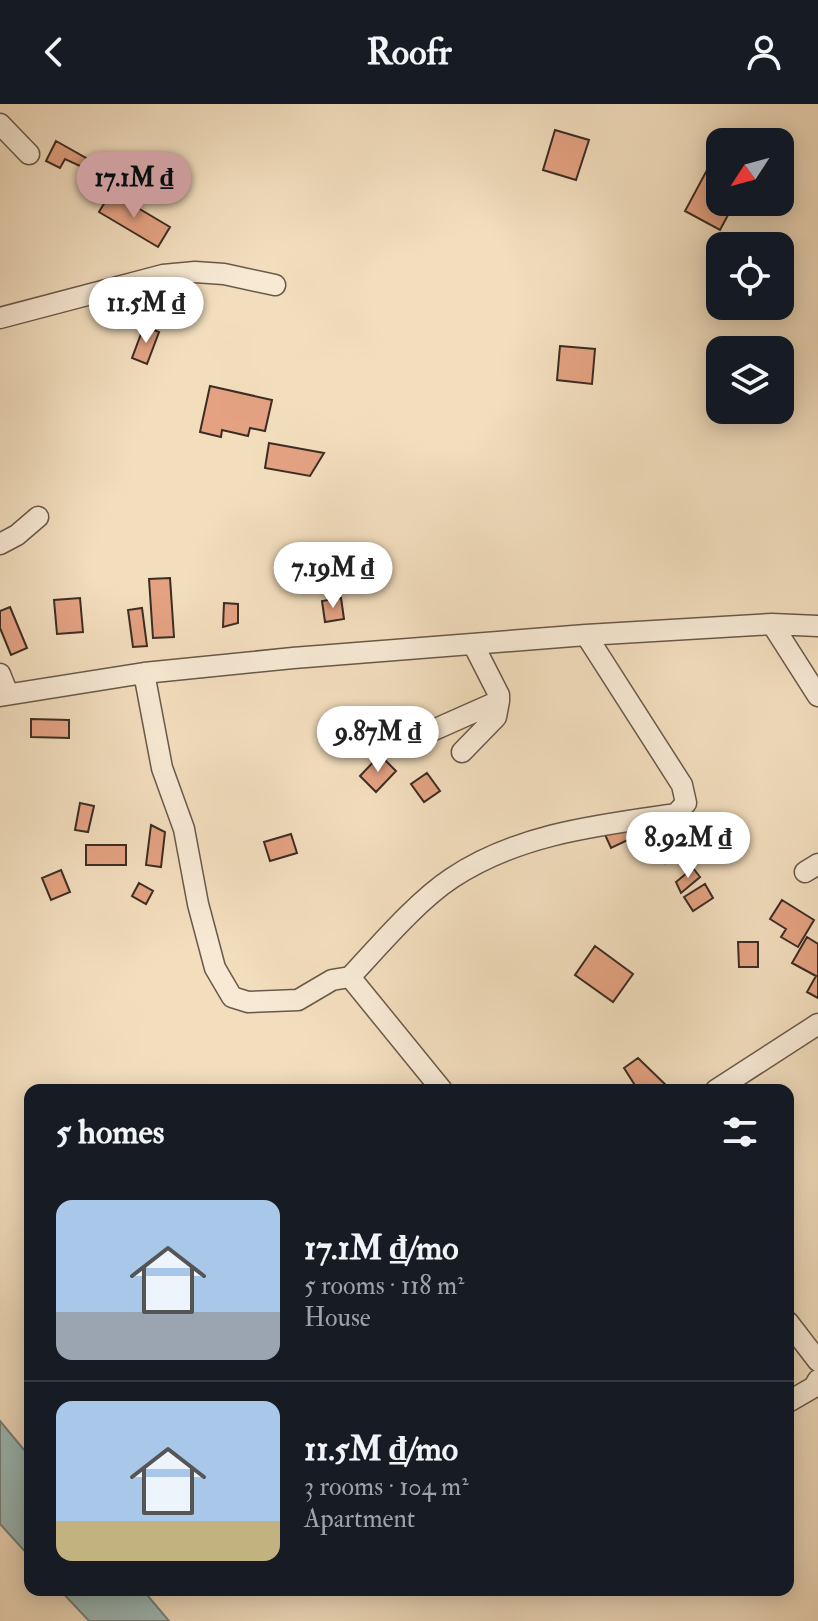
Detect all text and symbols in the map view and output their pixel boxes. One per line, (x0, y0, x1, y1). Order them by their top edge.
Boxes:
icon: back (32, 30, 76, 74)
text: Roofr (366, 30, 452, 75)
icon: person (742, 30, 786, 74)
north arrow (706, 128, 794, 216)
map controls (706, 128, 794, 424)
pin: 17.1M ₫ (60, 152, 208, 220)
text: 17.1M ₫ (95, 162, 173, 194)
button: locate (706, 232, 794, 320)
pin: 11.5M ₫ (72, 277, 220, 345)
text: 11.5M ₫ (107, 287, 185, 319)
button: layers (706, 336, 794, 424)
pin: 7.19M ₫ (259, 542, 407, 610)
text: 7.19M ₫ (292, 552, 374, 584)
pin: 9.87M ₫ (304, 706, 452, 774)
text: 9.87M ₫ (335, 716, 421, 748)
pin: 8.92M ₫ (614, 812, 762, 880)
text: 8.92M ₫ (644, 822, 732, 854)
icon: filters (718, 1110, 762, 1154)
text: 5 homes (56, 1111, 164, 1154)
text: 17.1M ₫/mo (304, 1227, 459, 1270)
icon: home (120, 1232, 216, 1328)
text: 5 rooms · 118 m² (304, 1270, 464, 1302)
text: House (304, 1302, 371, 1334)
text: 11.5M ₫/mo (304, 1428, 458, 1471)
icon: home (120, 1433, 216, 1529)
text: 3 rooms · 104 m² (304, 1471, 469, 1503)
text: Apartment (304, 1503, 415, 1535)

